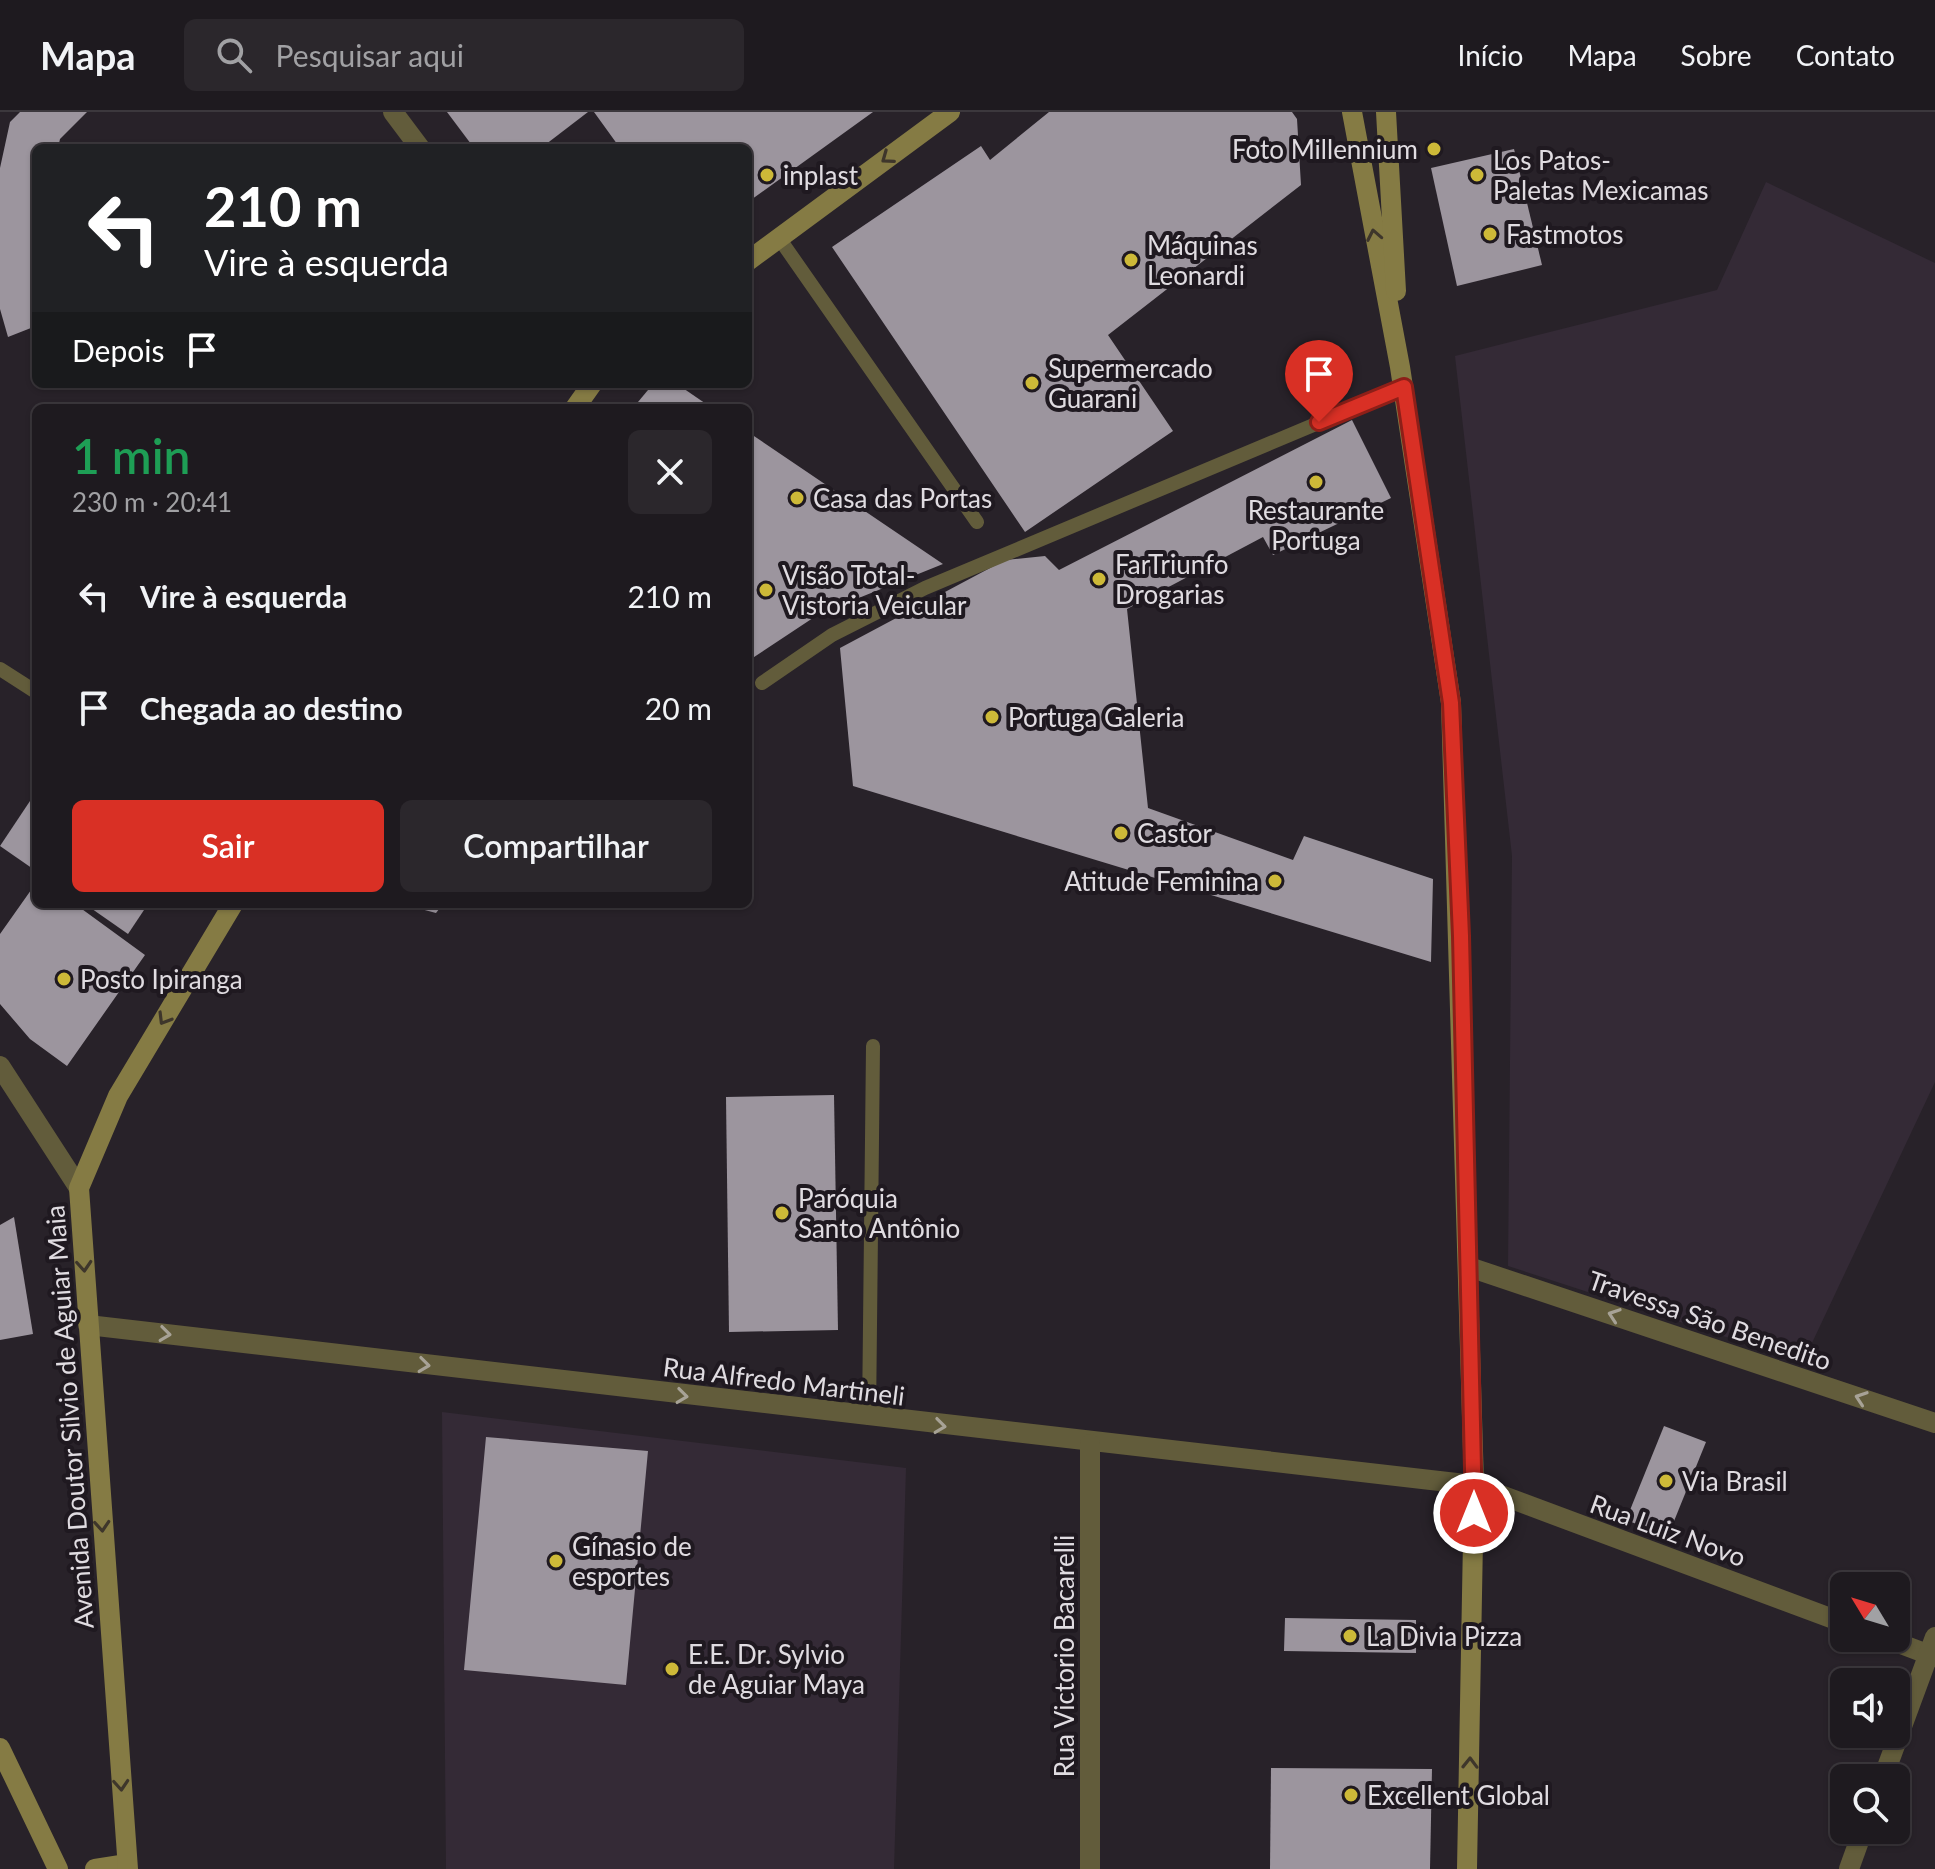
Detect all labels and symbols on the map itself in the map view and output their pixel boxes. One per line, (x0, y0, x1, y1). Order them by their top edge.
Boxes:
place label: Foto Millennium (1232, 133, 1418, 165)
marker: Foto Millennium (1425, 140, 1443, 158)
place label: Los Patos- Paletas Mexicamas (1493, 144, 1708, 206)
one-way arrow (881, 149, 896, 163)
place label: inplast (783, 159, 859, 191)
marker: inplast (758, 166, 776, 184)
marker: Los Patos- Paletas Mexicamas (1468, 166, 1486, 184)
place label: Fastmotos (1506, 218, 1624, 250)
marker: Fastmotos (1481, 225, 1499, 243)
place label: Máquinas Leonardi (1147, 229, 1258, 291)
one-way arrow (1367, 229, 1384, 242)
marker: Máquinas Leonardi (1122, 251, 1140, 269)
pin (1285, 340, 1353, 422)
place label: Supermercado Guarani (1048, 352, 1213, 414)
marker: Supermercado Guarani (1023, 374, 1041, 392)
marker: Restaurante Portuga (1307, 473, 1325, 491)
place label: Casa das Portas (813, 482, 992, 514)
marker: Casa das Portas (788, 489, 806, 507)
place label: Restaurante Portuga (1248, 494, 1384, 556)
place label: FarTriunfo Drogarias (1115, 548, 1228, 610)
place label: Visão Total- Vistoria Veicular (782, 559, 967, 621)
marker: FarTriunfo Drogarias (1090, 570, 1108, 588)
marker: Visão Total- Vistoria Veicular (757, 581, 775, 599)
place label: Portuga Galeria (1008, 701, 1184, 733)
marker: Portuga Galeria (983, 708, 1001, 726)
place label: Castor (1137, 817, 1213, 849)
marker: Castor (1112, 824, 1130, 842)
place label: Atitude Feminina (1064, 865, 1259, 897)
marker: Atitude Feminina (1266, 872, 1284, 890)
place label: Posto Ipiranga (80, 963, 243, 995)
marker: Posto Ipiranga (55, 970, 73, 988)
one-way arrow (158, 1010, 174, 1025)
place label: Paróquia Santo Antônio (798, 1182, 960, 1244)
street label: Avenida Doutor Silvio de Aguiar Maia (38, 1204, 100, 1630)
marker: Paróquia Santo Antônio (773, 1204, 791, 1222)
one-way arrow (75, 1260, 92, 1273)
street label: Travessa São Benedito (1584, 1263, 1836, 1377)
one-way arrow (1608, 1309, 1622, 1325)
one-way arrow (159, 1326, 172, 1343)
street label: Rua Alfredo Martineli (661, 1350, 907, 1412)
one-way arrow (417, 1356, 430, 1373)
one-way arrow (676, 1387, 689, 1404)
one-way arrow (1855, 1391, 1869, 1407)
one-way arrow (933, 1417, 947, 1434)
place label: Via Brasil (1682, 1465, 1788, 1497)
position arrow (1432, 1471, 1516, 1555)
marker: Via Brasil (1657, 1472, 1675, 1490)
street label: Rua Luiz Novo (1586, 1487, 1750, 1573)
one-way arrow (93, 1520, 110, 1533)
place label: Gínasio de esportes (572, 1530, 692, 1592)
street label: Rua Victorio Bacarelli (1048, 1535, 1080, 1777)
marker: Gínasio de esportes (547, 1552, 565, 1570)
north arrow (1830, 1572, 1910, 1652)
place label: La Divia Pizza (1366, 1620, 1522, 1652)
marker: La Divia Pizza (1341, 1627, 1359, 1645)
place label: E.E. Dr. Sylvio de Aguiar Maya (688, 1638, 865, 1700)
marker: E.E. Dr. Sylvio de Aguiar Maya (663, 1660, 681, 1678)
one-way arrow (1461, 1756, 1478, 1769)
one-way arrow (112, 1779, 129, 1792)
place label: Excellent Global (1367, 1779, 1550, 1811)
marker: Excellent Global (1342, 1786, 1360, 1804)

